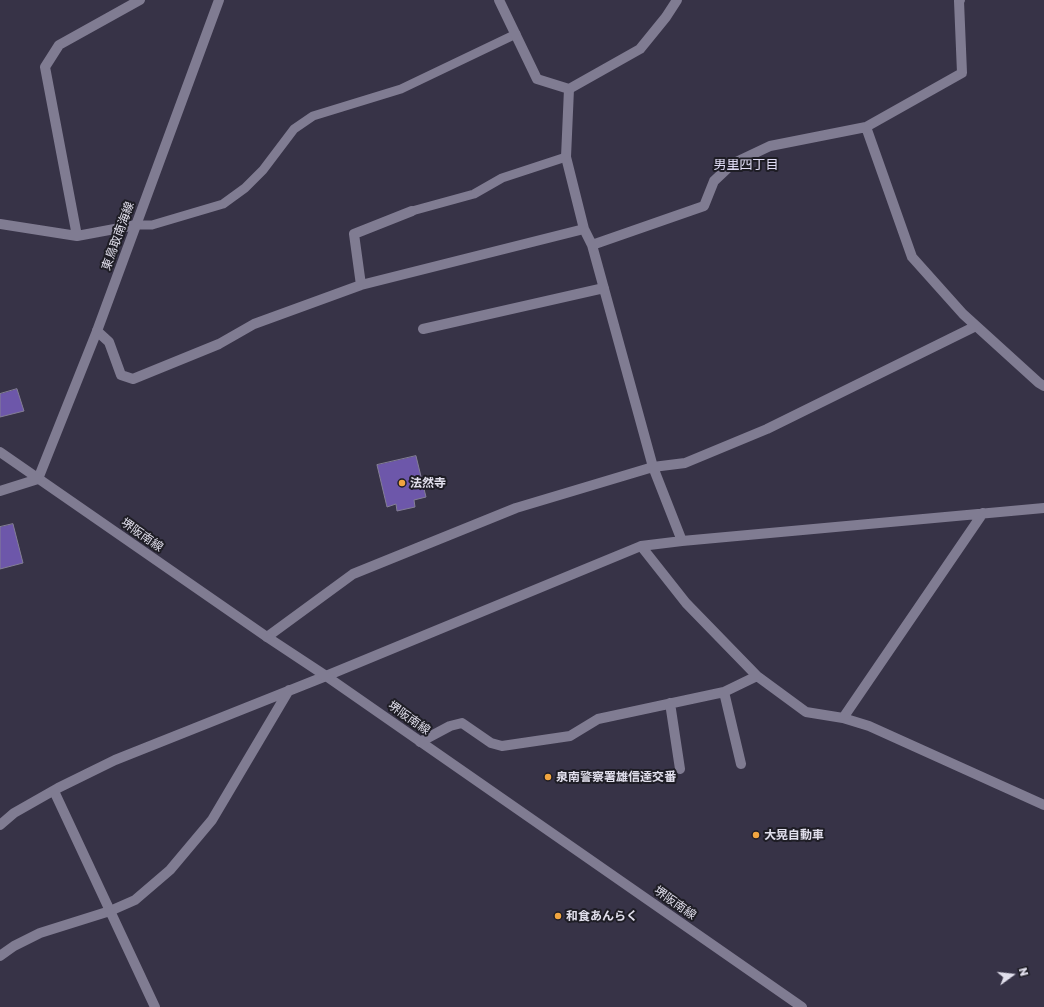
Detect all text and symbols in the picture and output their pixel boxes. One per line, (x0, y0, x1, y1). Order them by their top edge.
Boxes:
district label: 男里四丁目 (714, 157, 778, 173)
street label: 東鳥取南海線 (99, 200, 137, 272)
place label: 法然寺 (410, 476, 446, 490)
marker: 法然寺 (397, 478, 407, 488)
street label: 堺阪南線 (118, 515, 166, 555)
street label: 堺阪南線 (385, 698, 433, 738)
place label: 泉南警察署雄信達交番 (556, 770, 676, 784)
marker: 泉南警察署雄信達交番 (543, 772, 553, 782)
place label: 大晃自動車 (764, 828, 824, 842)
marker: 大晃自動車 (751, 830, 761, 840)
street label: 堺阪南線 (651, 883, 699, 923)
place label: 和食あんらく (566, 909, 638, 923)
marker: 和食あんらく (553, 911, 563, 921)
north arrow (992, 955, 1032, 995)
text: N (1017, 966, 1031, 977)

